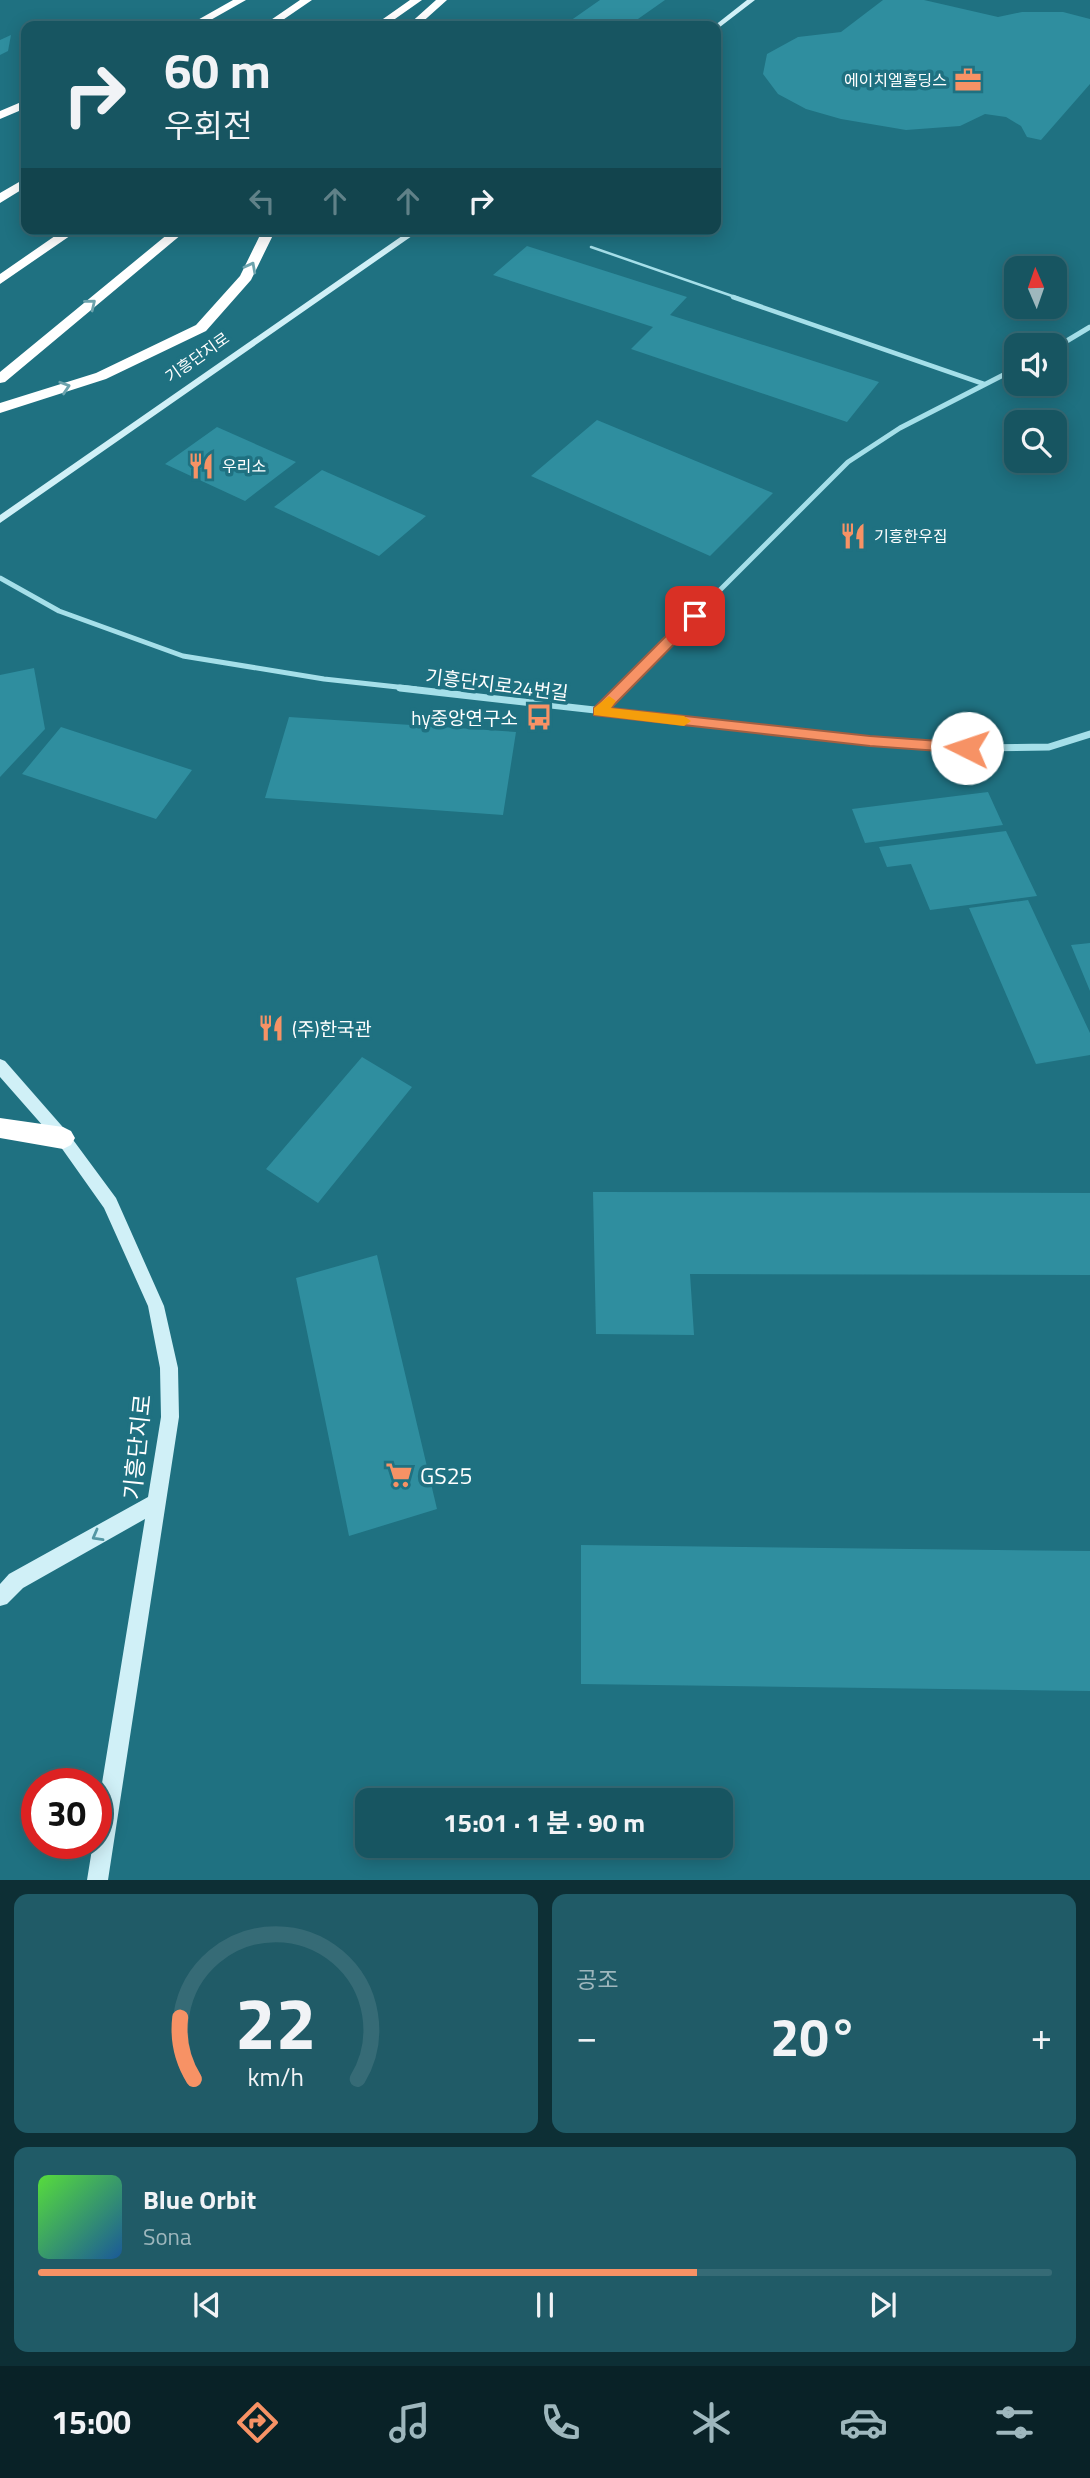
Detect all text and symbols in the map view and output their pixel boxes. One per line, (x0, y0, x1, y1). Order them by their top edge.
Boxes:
text: 60 m (164, 32, 271, 107)
icon: right (49, 49, 140, 140)
office icon: 에이치엘홀딩스 (953, 65, 983, 95)
place label: 에이치엘홀딩스 (844, 68, 947, 92)
text: 우회전 (164, 101, 252, 149)
icon: left (243, 182, 281, 220)
icon: ahead (316, 182, 354, 220)
icon: ahead (389, 182, 427, 220)
icon: right (462, 182, 500, 220)
north arrow (1004, 256, 1068, 318)
map controls (1004, 256, 1067, 473)
one-way arrow (243, 262, 256, 274)
one-way arrow (83, 300, 95, 313)
street label: 기흥단지로 (160, 326, 234, 388)
button: sound (1004, 333, 1067, 396)
one-way arrow (58, 381, 71, 395)
button: search (1004, 410, 1067, 473)
restaurant icon: 우리소 (186, 451, 216, 481)
place label: 우리소 (222, 454, 266, 478)
restaurant icon: 기흥한우집 (838, 521, 868, 551)
place label: 기흥한우집 (874, 524, 948, 548)
pin (665, 586, 725, 646)
icon: arrive (676, 597, 714, 635)
street label: 기흥단지로24번길 (424, 661, 570, 707)
bus stop icon: hy중앙연구소 (524, 702, 554, 732)
place label: hy중앙연구소 (411, 703, 518, 732)
position arrow (930, 711, 1004, 785)
restaurant icon: (주)한국관 (256, 1013, 286, 1043)
place label: (주)한국관 (292, 1014, 372, 1043)
street label: 기흥단지로 (114, 1393, 160, 1501)
place label: GS25 (420, 1458, 472, 1493)
supermarket icon: GS25 (384, 1460, 414, 1490)
one-way arrow (91, 1528, 104, 1541)
speed limit sign: 30 (21, 1768, 112, 1859)
text: 15:01 · 1 분 · 90 m (443, 1803, 645, 1842)
text: 공조 (576, 1962, 618, 1997)
text: 22 (235, 1968, 317, 2078)
text: 20° (770, 1997, 858, 2076)
text: − (576, 2007, 597, 2065)
text: + (1031, 2007, 1052, 2065)
text: km/h (248, 2058, 304, 2096)
text: Blue Orbit (143, 2180, 256, 2219)
text: Sona (143, 2219, 191, 2254)
icon: previous (188, 2286, 226, 2324)
icon: pause (526, 2286, 564, 2324)
icon: next (864, 2286, 902, 2324)
text: 15:00 (51, 2398, 131, 2446)
icon: directions (233, 2398, 282, 2447)
icon: music (385, 2398, 434, 2447)
icon: phone (536, 2398, 585, 2447)
icon: climate (687, 2398, 736, 2447)
icon: car (839, 2398, 888, 2447)
icon: filters (990, 2398, 1039, 2447)

